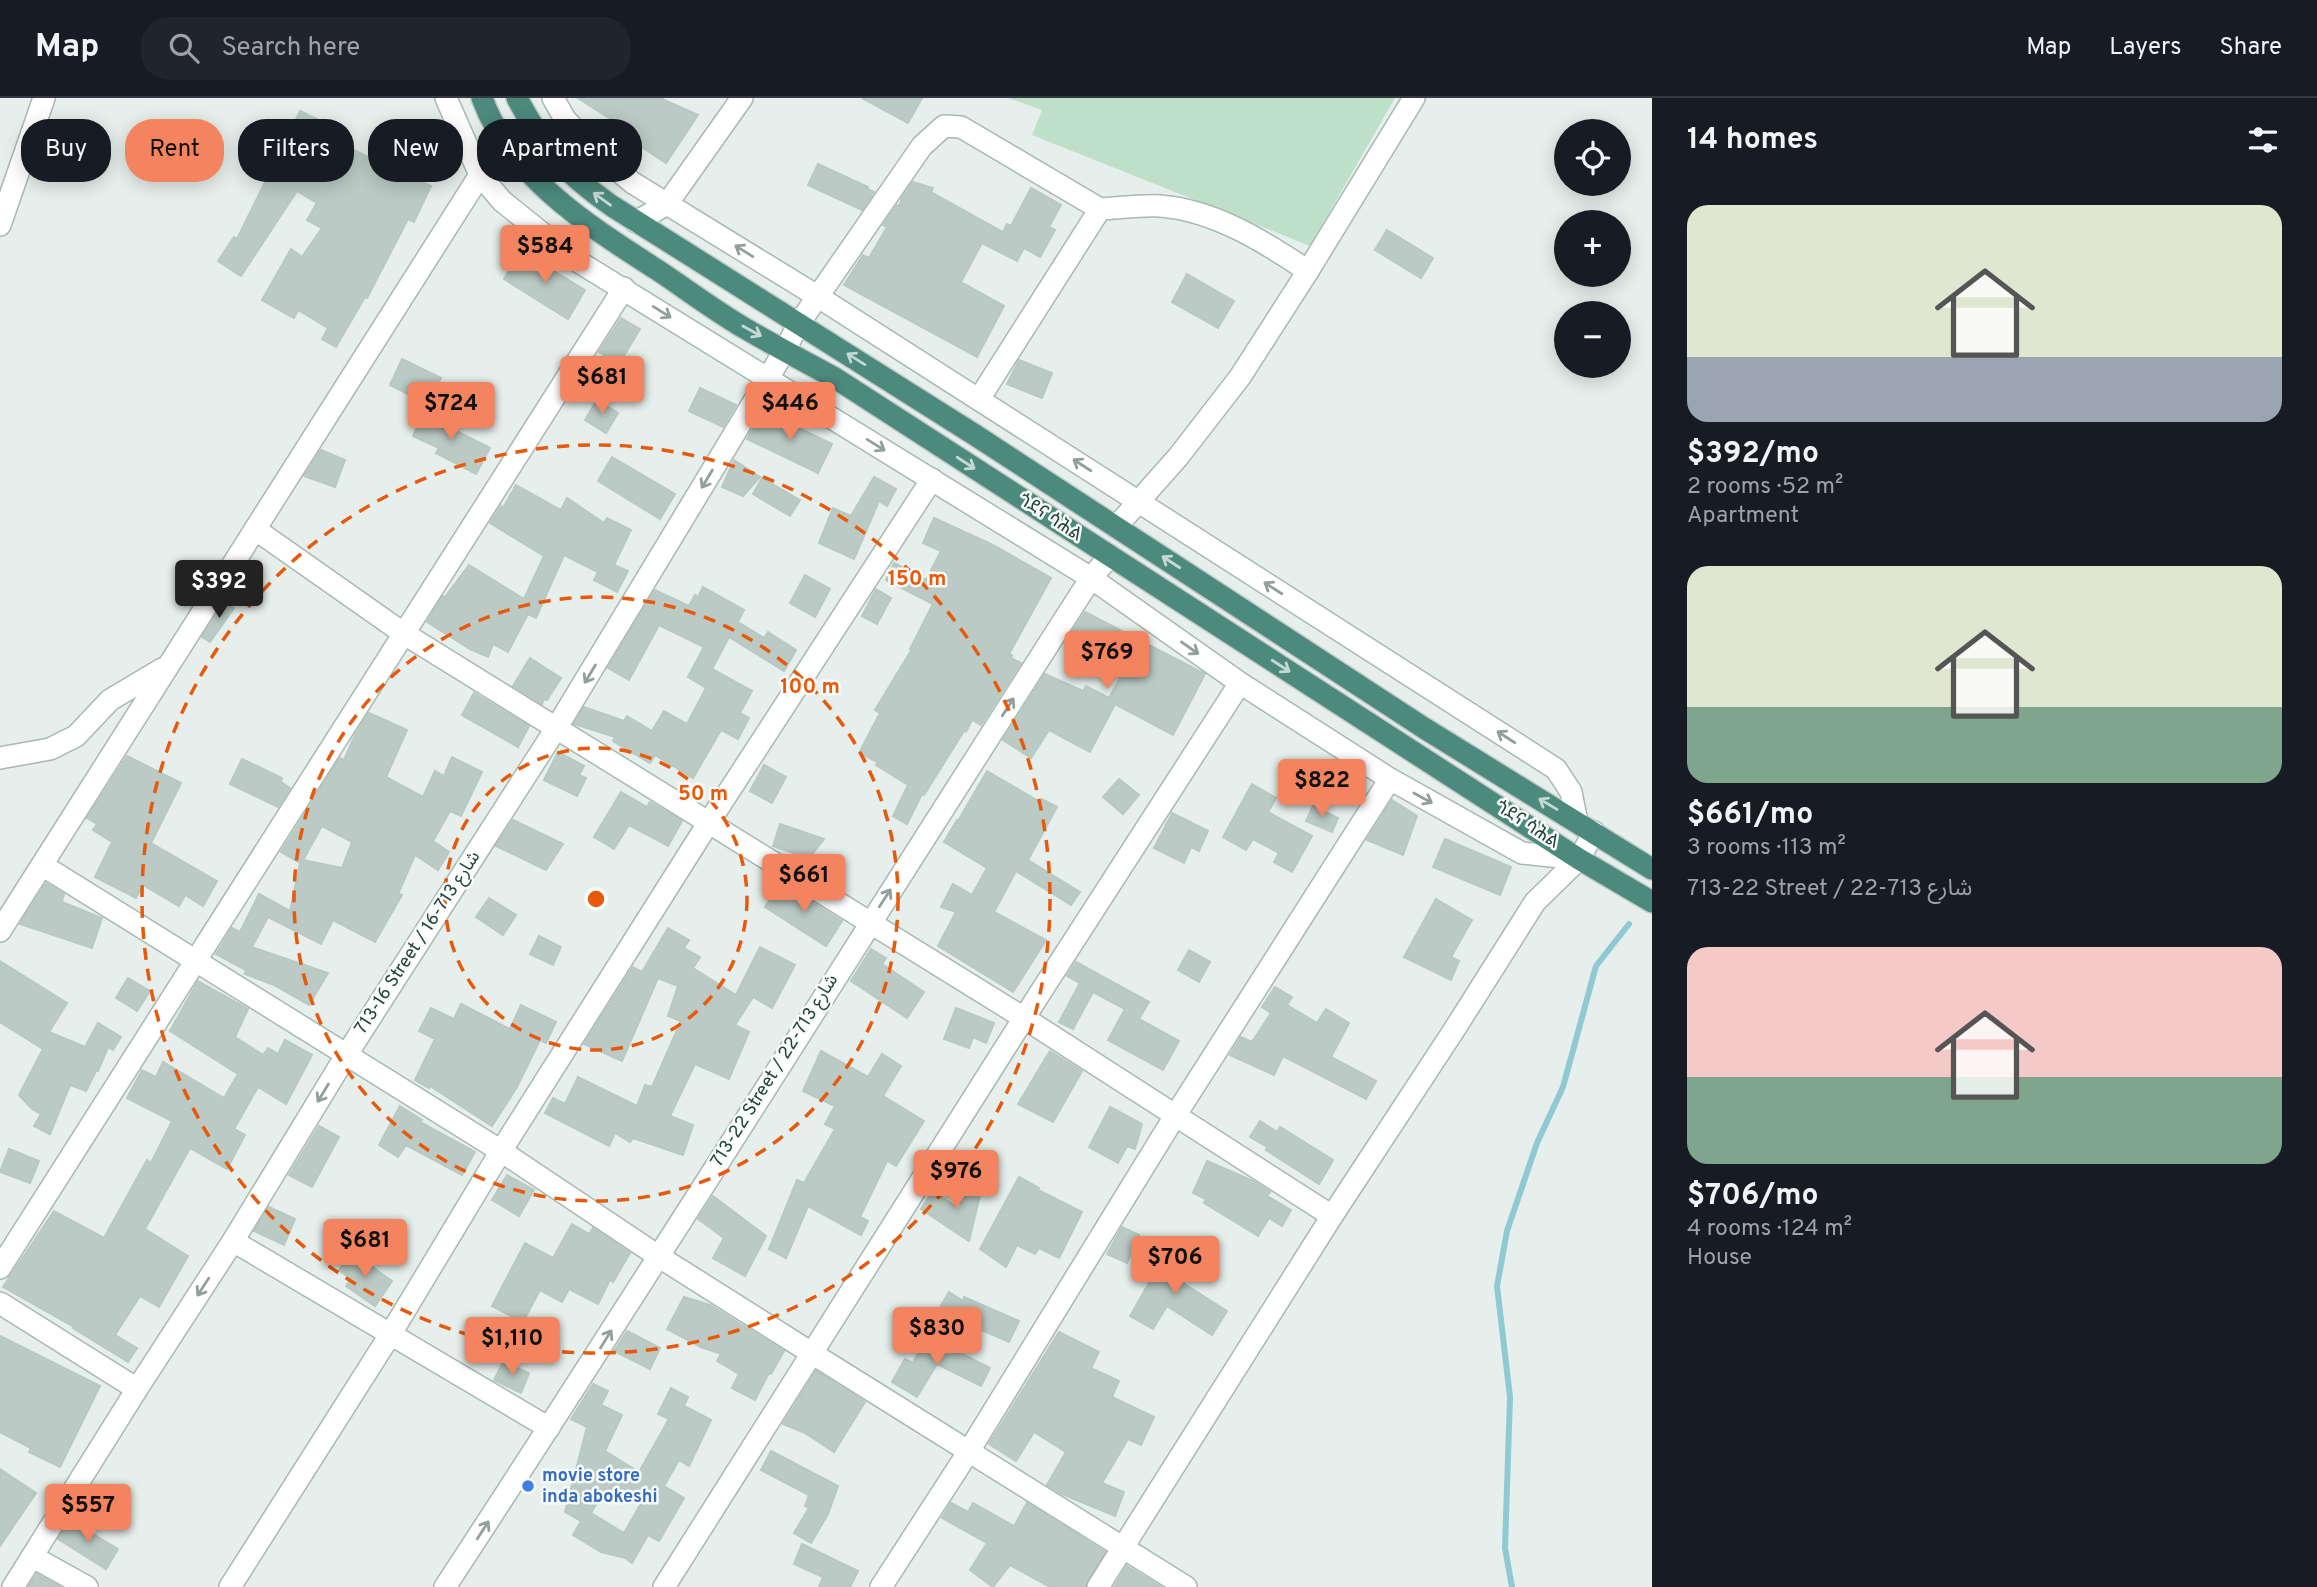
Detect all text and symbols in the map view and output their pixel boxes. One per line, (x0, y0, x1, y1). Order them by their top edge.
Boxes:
search box (141, 17, 631, 80)
text: Map (35, 27, 99, 69)
icon: search (165, 29, 203, 67)
text: Search here (221, 32, 360, 65)
text: Map (2026, 33, 2071, 63)
text: Layers (2109, 33, 2181, 63)
text: Share (2219, 33, 2282, 63)
chip: Buy (21, 119, 111, 182)
chip: Rent (125, 119, 224, 182)
chip: Filters (238, 119, 354, 182)
chip: New (368, 119, 463, 182)
chip: Apartment (477, 119, 642, 182)
map controls (1554, 119, 1631, 378)
button: locate (1554, 119, 1631, 196)
icon: filters (2244, 121, 2282, 159)
text: 14 homes (1687, 122, 1818, 159)
one-way arrow (593, 192, 612, 206)
button: + (1554, 210, 1631, 287)
pin: $584 (504, 226, 586, 285)
text: $584 (516, 233, 574, 262)
one-way arrow (735, 244, 755, 258)
icon: home (1922, 250, 2048, 376)
button: − (1554, 301, 1631, 378)
one-way arrow (652, 304, 671, 319)
one-way arrow (741, 324, 761, 338)
one-way arrow (847, 352, 867, 366)
pin: $681 (561, 356, 643, 416)
text: $681 (576, 364, 628, 393)
pin: $724 (410, 382, 492, 442)
pin: $446 (749, 382, 831, 442)
text: $724 (424, 390, 478, 419)
text: $446 (761, 390, 819, 419)
text: $392/mo (1687, 436, 1819, 473)
one-way arrow (865, 438, 885, 452)
one-way arrow (956, 456, 976, 470)
one-way arrow (1072, 457, 1092, 471)
one-way arrow (700, 468, 714, 488)
text: 2 rooms · 52 m² (1687, 473, 1843, 502)
street label: ጎደና ሳሕል (1014, 489, 1086, 547)
text: Apartment (1687, 502, 1799, 531)
one-way arrow (1162, 555, 1181, 569)
pin: $392 (178, 560, 260, 620)
text: 150 m (888, 566, 946, 593)
text: $392 (191, 568, 247, 597)
one-way arrow (1264, 580, 1283, 595)
icon: home (1922, 611, 2048, 737)
pin: $769 (1066, 632, 1148, 691)
text: $769 (1080, 639, 1134, 668)
one-way arrow (1180, 641, 1199, 655)
one-way arrow (1270, 660, 1290, 674)
one-way arrow (582, 663, 596, 683)
text: 100 m (780, 674, 840, 701)
one-way arrow (1001, 697, 1015, 717)
one-way arrow (1497, 730, 1516, 744)
pin: $822 (1281, 760, 1363, 819)
text: $822 (1294, 767, 1350, 796)
text: 50 m (678, 781, 728, 808)
one-way arrow (1412, 791, 1432, 805)
street label: ጎደና ሳሕል (1491, 796, 1563, 854)
one-way arrow (1539, 796, 1559, 810)
text: $661/mo (1687, 797, 1813, 834)
text: 3 rooms · 113 m² (1687, 834, 1846, 863)
street label: 713-16 Street / شارع 713-16 (350, 847, 487, 1040)
pin: $661 (763, 854, 845, 914)
text: $661 (778, 862, 830, 891)
text: 713-22 Street / شارع 713-22 (1687, 875, 1972, 904)
centre of rings (584, 887, 608, 911)
one-way arrow (878, 889, 892, 908)
street label: 713-22 Street / شارع 713-22 (706, 970, 845, 1172)
icon: home (1922, 992, 2048, 1118)
one-way arrow (316, 1082, 330, 1102)
pin: $976 (915, 1150, 997, 1210)
text: $976 (930, 1158, 982, 1187)
text: $706/mo (1687, 1178, 1819, 1215)
text: 4 rooms · 124 m² (1687, 1215, 1852, 1244)
pin: $681 (324, 1220, 406, 1279)
text: $681 (339, 1227, 391, 1256)
pin: $706 (1134, 1236, 1216, 1296)
text: $706 (1147, 1244, 1203, 1273)
text: House (1687, 1244, 1752, 1273)
one-way arrow (196, 1276, 210, 1296)
pin: $830 (896, 1308, 978, 1367)
text: $830 (909, 1315, 965, 1344)
pin: $1,110 (455, 1318, 569, 1377)
text: $1,110 (481, 1325, 543, 1354)
one-way arrow (599, 1329, 613, 1349)
place label: movie store inda abokeshi (542, 1465, 658, 1509)
marker: movie store inda abokeshi (520, 1478, 536, 1494)
pin: $557 (47, 1484, 129, 1544)
text: $557 (61, 1492, 115, 1521)
one-way arrow (476, 1521, 490, 1540)

